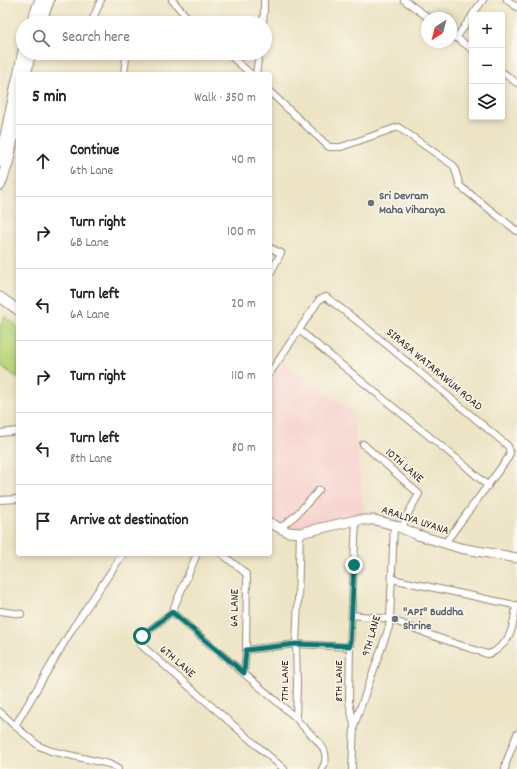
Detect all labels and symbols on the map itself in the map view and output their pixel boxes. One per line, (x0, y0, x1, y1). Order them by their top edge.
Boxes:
north arrow (421, 12, 457, 48)
place label: Sri Devram Maha Viharaya (379, 188, 447, 219)
marker: Sri Devram Maha Viharaya (366, 198, 376, 208)
street label: SIRASA WATARAWUM ROAD (382, 325, 486, 415)
street label: 10TH LANE (381, 445, 427, 488)
street label: ARALIYA UYANA (379, 502, 452, 540)
route end (345, 556, 363, 574)
street label: 6A LANE (226, 588, 244, 627)
place label: "API" Buddha Shrine (403, 604, 465, 635)
street label: 9TH LANE (358, 613, 386, 659)
marker: "API" Buddha Shrine (390, 614, 400, 624)
route start (133, 627, 151, 645)
street label: 6TH LANE (155, 642, 199, 683)
street label: 7TH LANE (277, 660, 294, 702)
street label: 8TH LANE (331, 660, 348, 702)

